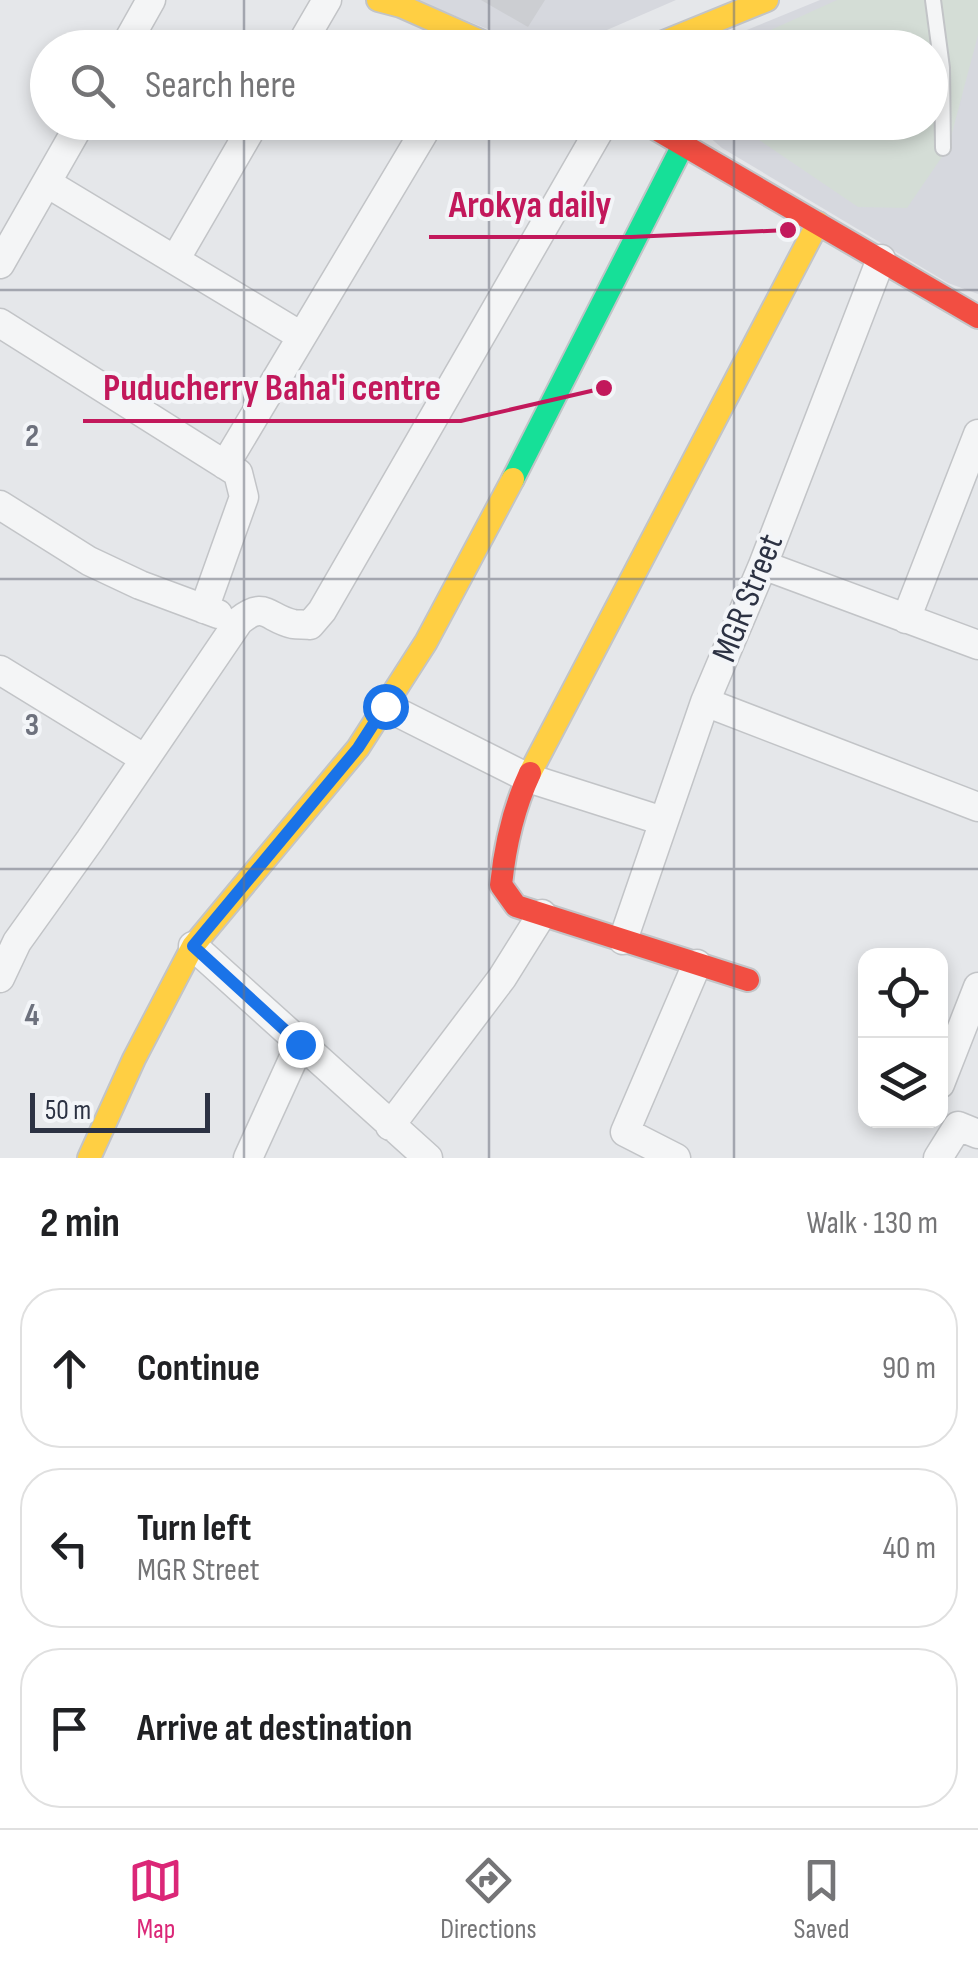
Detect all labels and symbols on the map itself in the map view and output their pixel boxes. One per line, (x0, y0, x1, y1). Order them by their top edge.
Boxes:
callout: Arokya daily (429, 169, 631, 237)
text: Arokya daily (448, 183, 612, 228)
callout: Puducherry Baha'i centre (83, 353, 461, 421)
text: Puducherry Baha'i centre (103, 366, 441, 411)
text: 2 (25, 417, 39, 456)
street label: MGR Street (703, 528, 793, 668)
route start (363, 684, 409, 730)
text: 3 (25, 706, 39, 745)
text: 4 (25, 996, 40, 1035)
route end (278, 1022, 324, 1068)
scale bar (30, 1088, 210, 1132)

